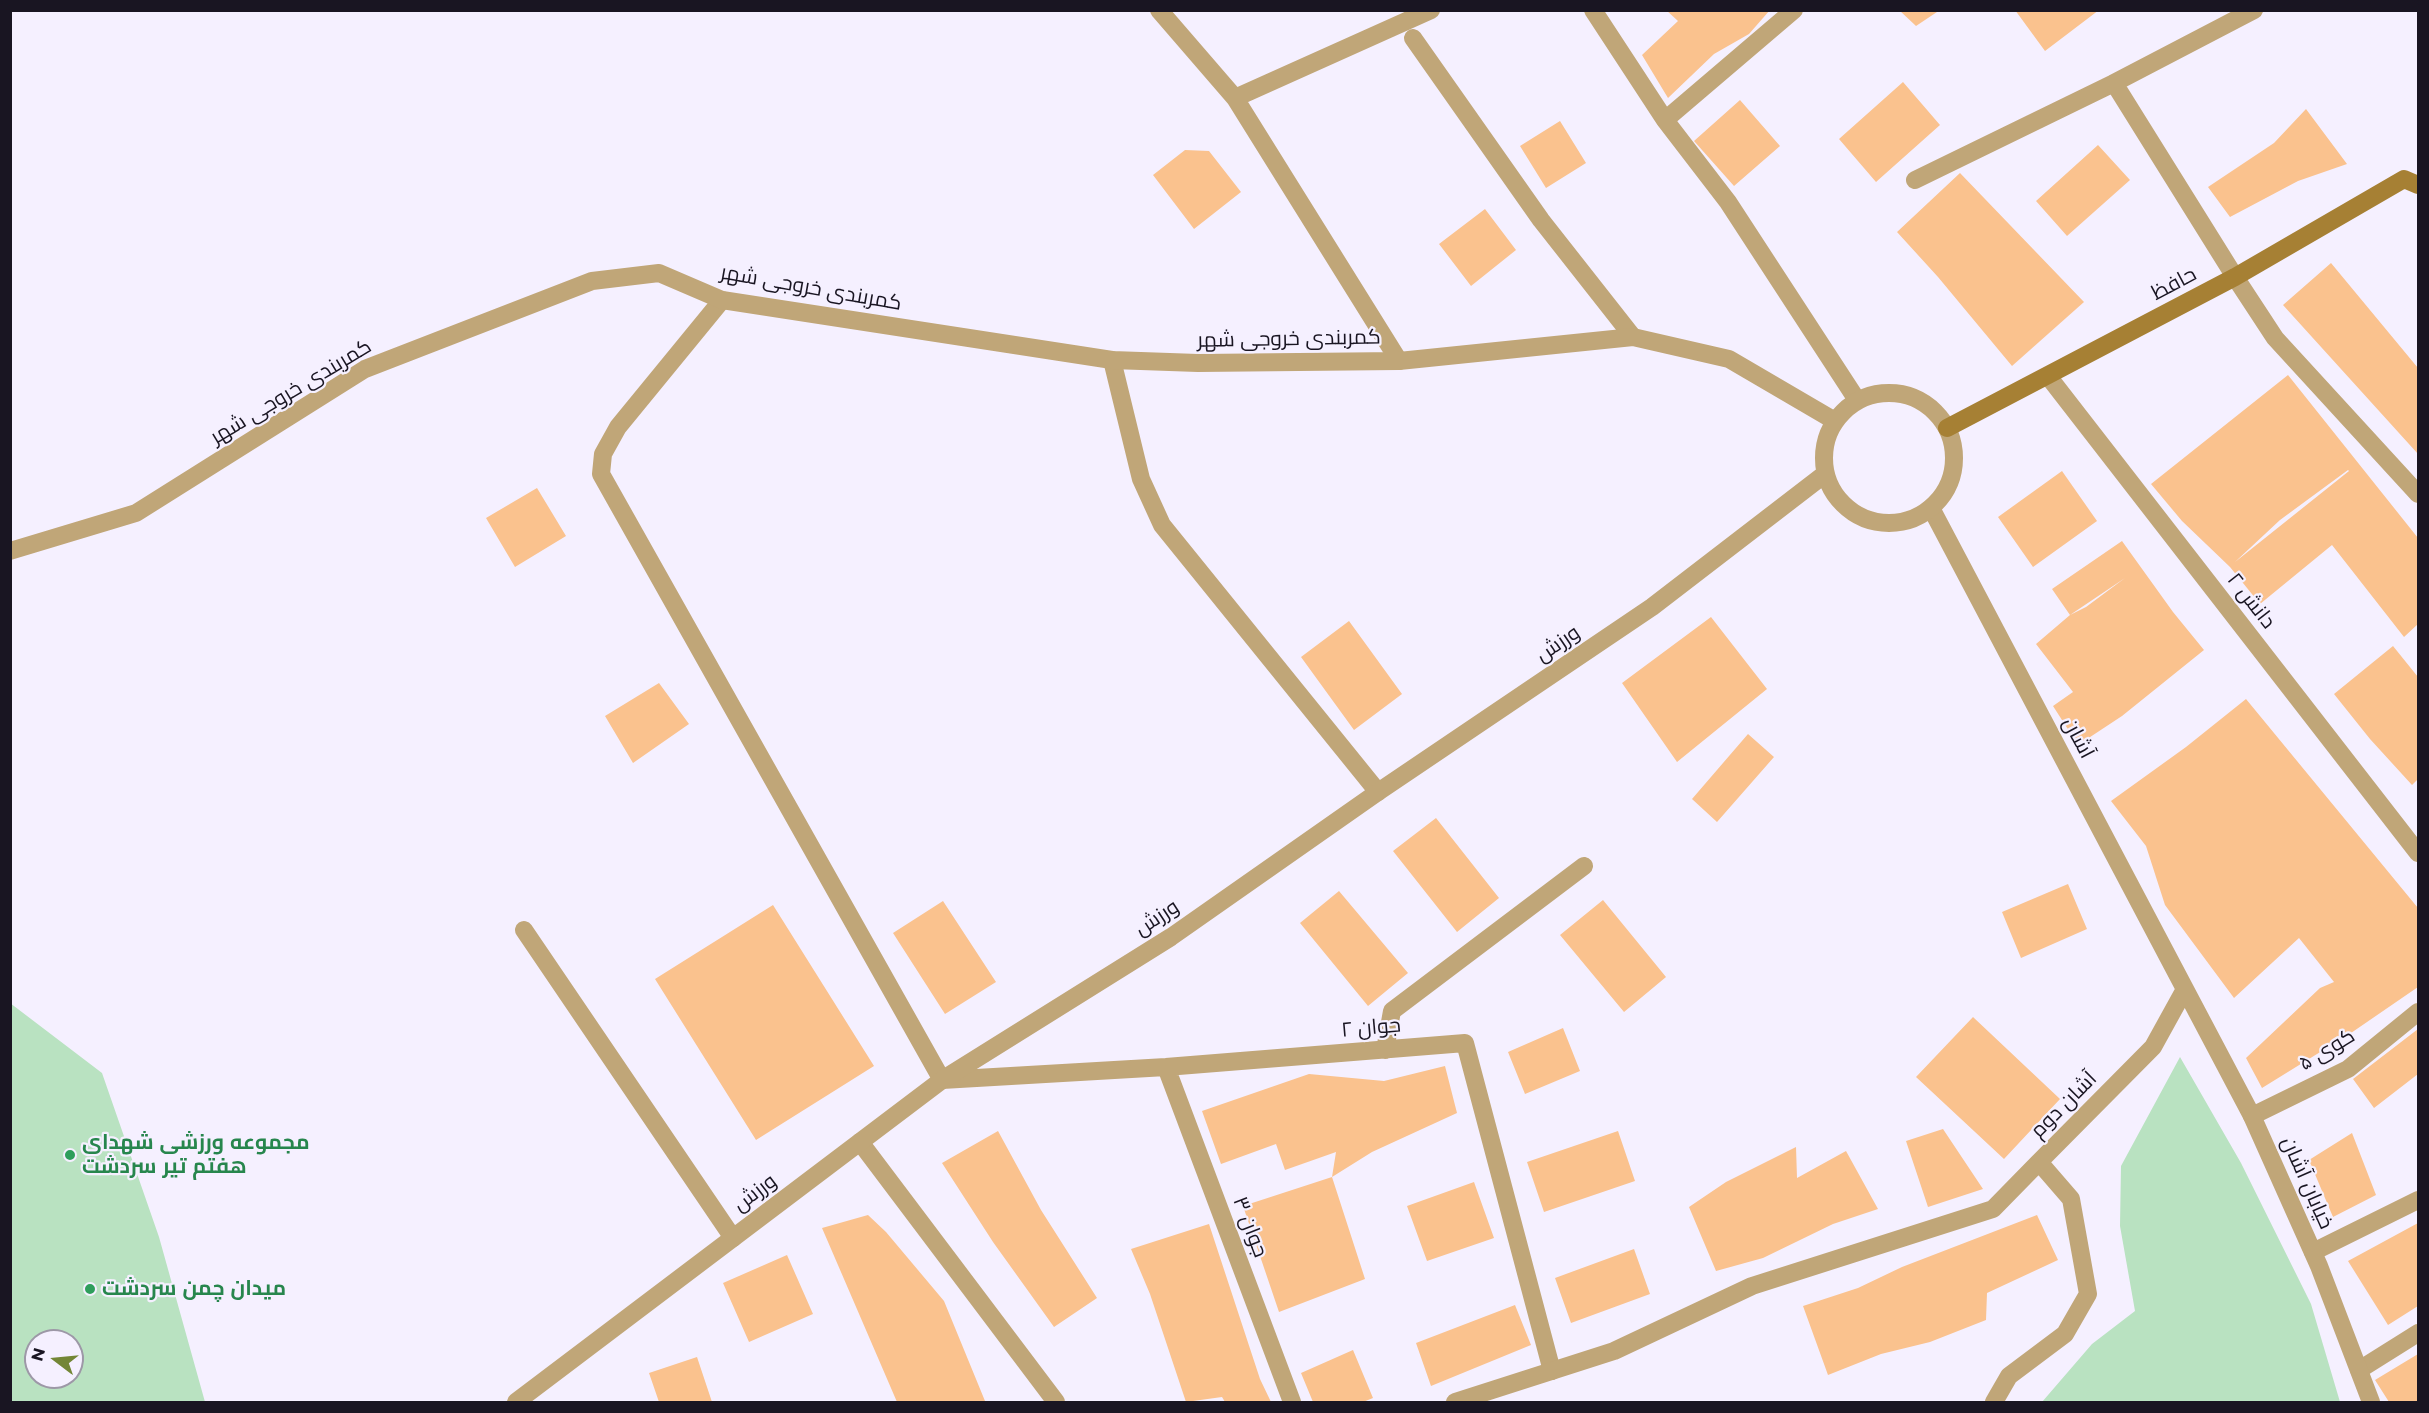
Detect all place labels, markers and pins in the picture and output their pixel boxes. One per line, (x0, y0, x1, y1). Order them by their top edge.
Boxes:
place label: مجموعه ورزشی شهدای هفتم تیر سردشت (82, 1130, 310, 1180)
marker: مجموعه ورزشی شهدای هفتم تیر سردشت (63, 1148, 77, 1162)
place label: میدان چمن سردشت (102, 1276, 286, 1302)
marker: میدان چمن سردشت (83, 1282, 97, 1296)

